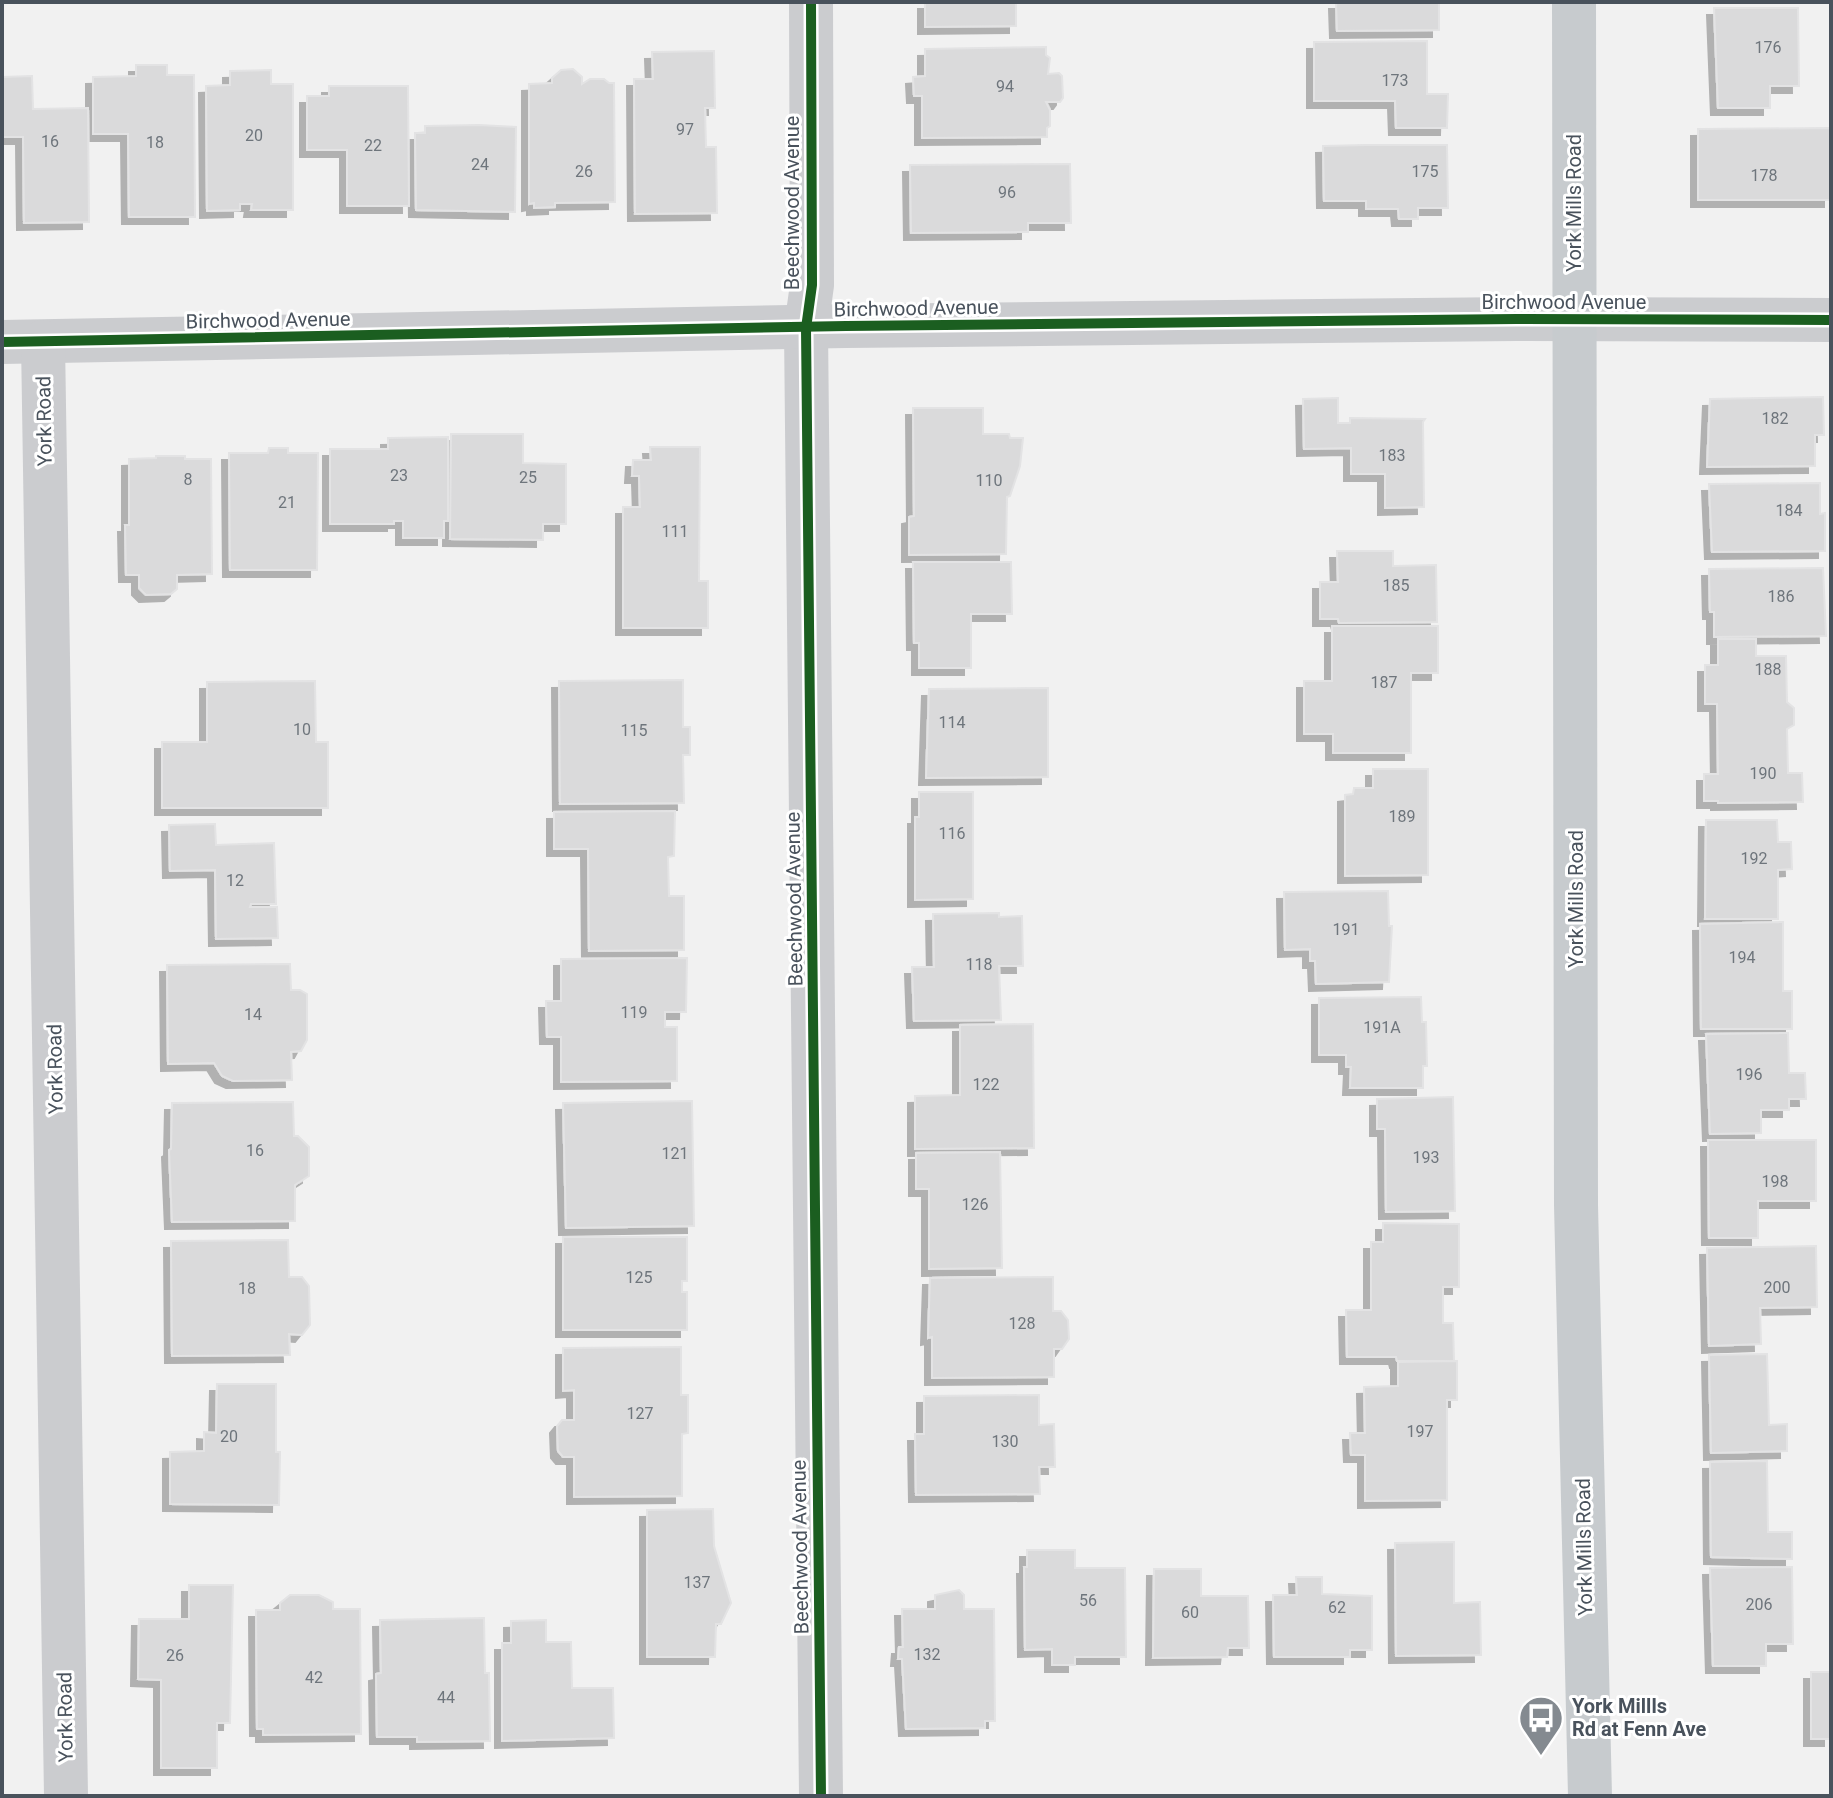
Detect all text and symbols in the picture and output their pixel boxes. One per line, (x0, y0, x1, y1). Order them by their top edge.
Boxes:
house number: 176 (1755, 38, 1781, 57)
house number: 173 (1382, 71, 1408, 90)
house number: 94 (996, 77, 1014, 96)
street label: Beechwood Avenue (780, 116, 804, 290)
house number: 97 (676, 120, 694, 139)
house number: 20 (245, 126, 263, 145)
house number: 16 (41, 132, 59, 151)
house number: 18 (146, 133, 164, 152)
street label: York Mills Road (1562, 134, 1586, 272)
house number: 22 (364, 136, 382, 155)
house number: 24 (471, 155, 489, 174)
house number: 26 (575, 162, 593, 181)
house number: 175 (1412, 162, 1438, 181)
house number: 178 (1751, 166, 1777, 185)
house number: 96 (998, 183, 1016, 202)
street label: Birchwood Avenue (1482, 290, 1646, 314)
street label: Birchwood Avenue (833, 295, 999, 321)
street label: Birchwood Avenue (185, 307, 351, 333)
street label: York Road (31, 376, 57, 466)
house number: 182 (1762, 409, 1788, 428)
house number: 183 (1379, 446, 1405, 465)
house number: 23 (390, 466, 408, 485)
house number: 25 (519, 468, 537, 487)
house number: 8 (184, 470, 193, 489)
house number: 110 (976, 471, 1002, 490)
house number: 21 (278, 493, 296, 512)
house number: 184 (1776, 501, 1802, 520)
house number: 111 (662, 522, 688, 541)
house number: 185 (1383, 576, 1409, 595)
house number: 186 (1768, 587, 1794, 606)
house number: 188 (1755, 660, 1781, 679)
house number: 187 (1371, 673, 1397, 692)
house number: 114 (939, 713, 965, 732)
house number: 10 (293, 720, 311, 739)
house number: 115 (621, 721, 647, 740)
house number: 190 (1750, 764, 1776, 783)
house number: 189 (1389, 807, 1415, 826)
street label: Beechwood Avenue (780, 811, 808, 987)
house number: 116 (939, 824, 965, 843)
street label: York Mills Road (1564, 830, 1588, 968)
house number: 192 (1741, 849, 1767, 868)
house number: 12 (226, 871, 244, 890)
house number: 191 (1333, 920, 1359, 939)
house number: 194 (1729, 948, 1755, 967)
house number: 118 (966, 955, 992, 974)
house number: 119 (621, 1003, 647, 1022)
house number: 14 (244, 1005, 262, 1024)
house number: 191A (1363, 1018, 1401, 1037)
street label: York Road (42, 1024, 68, 1114)
house number: 196 (1736, 1065, 1762, 1084)
house number: 122 (973, 1075, 999, 1094)
house number: 16 (246, 1141, 264, 1160)
house number: 121 (662, 1144, 688, 1163)
house number: 193 (1413, 1148, 1439, 1167)
house number: 198 (1762, 1172, 1788, 1191)
house number: 126 (962, 1195, 988, 1214)
house number: 125 (626, 1268, 652, 1287)
house number: 200 (1764, 1278, 1790, 1297)
house number: 18 (238, 1279, 256, 1298)
house number: 128 (1009, 1314, 1035, 1333)
house number: 127 (627, 1404, 653, 1423)
house number: 197 (1407, 1422, 1433, 1441)
house number: 20 (220, 1427, 238, 1446)
house number: 130 (992, 1432, 1018, 1451)
street label: Beechwood Avenue (786, 1459, 814, 1635)
street label: York Mills Road (1571, 1478, 1597, 1616)
house number: 137 (684, 1573, 710, 1592)
house number: 56 (1079, 1591, 1097, 1610)
house number: 206 (1746, 1595, 1772, 1614)
house number: 62 (1328, 1598, 1346, 1617)
house number: 60 (1181, 1603, 1199, 1622)
house number: 132 (914, 1645, 940, 1664)
house number: 26 (166, 1646, 184, 1665)
house number: 42 (305, 1668, 323, 1687)
street label: York Road (52, 1672, 78, 1762)
house number: 44 (437, 1688, 455, 1707)
bus stop icon: York Millls Rd at Fenn Ave (1517, 1694, 1565, 1757)
place label: York Millls Rd at Fenn Ave (1572, 1694, 1706, 1741)

